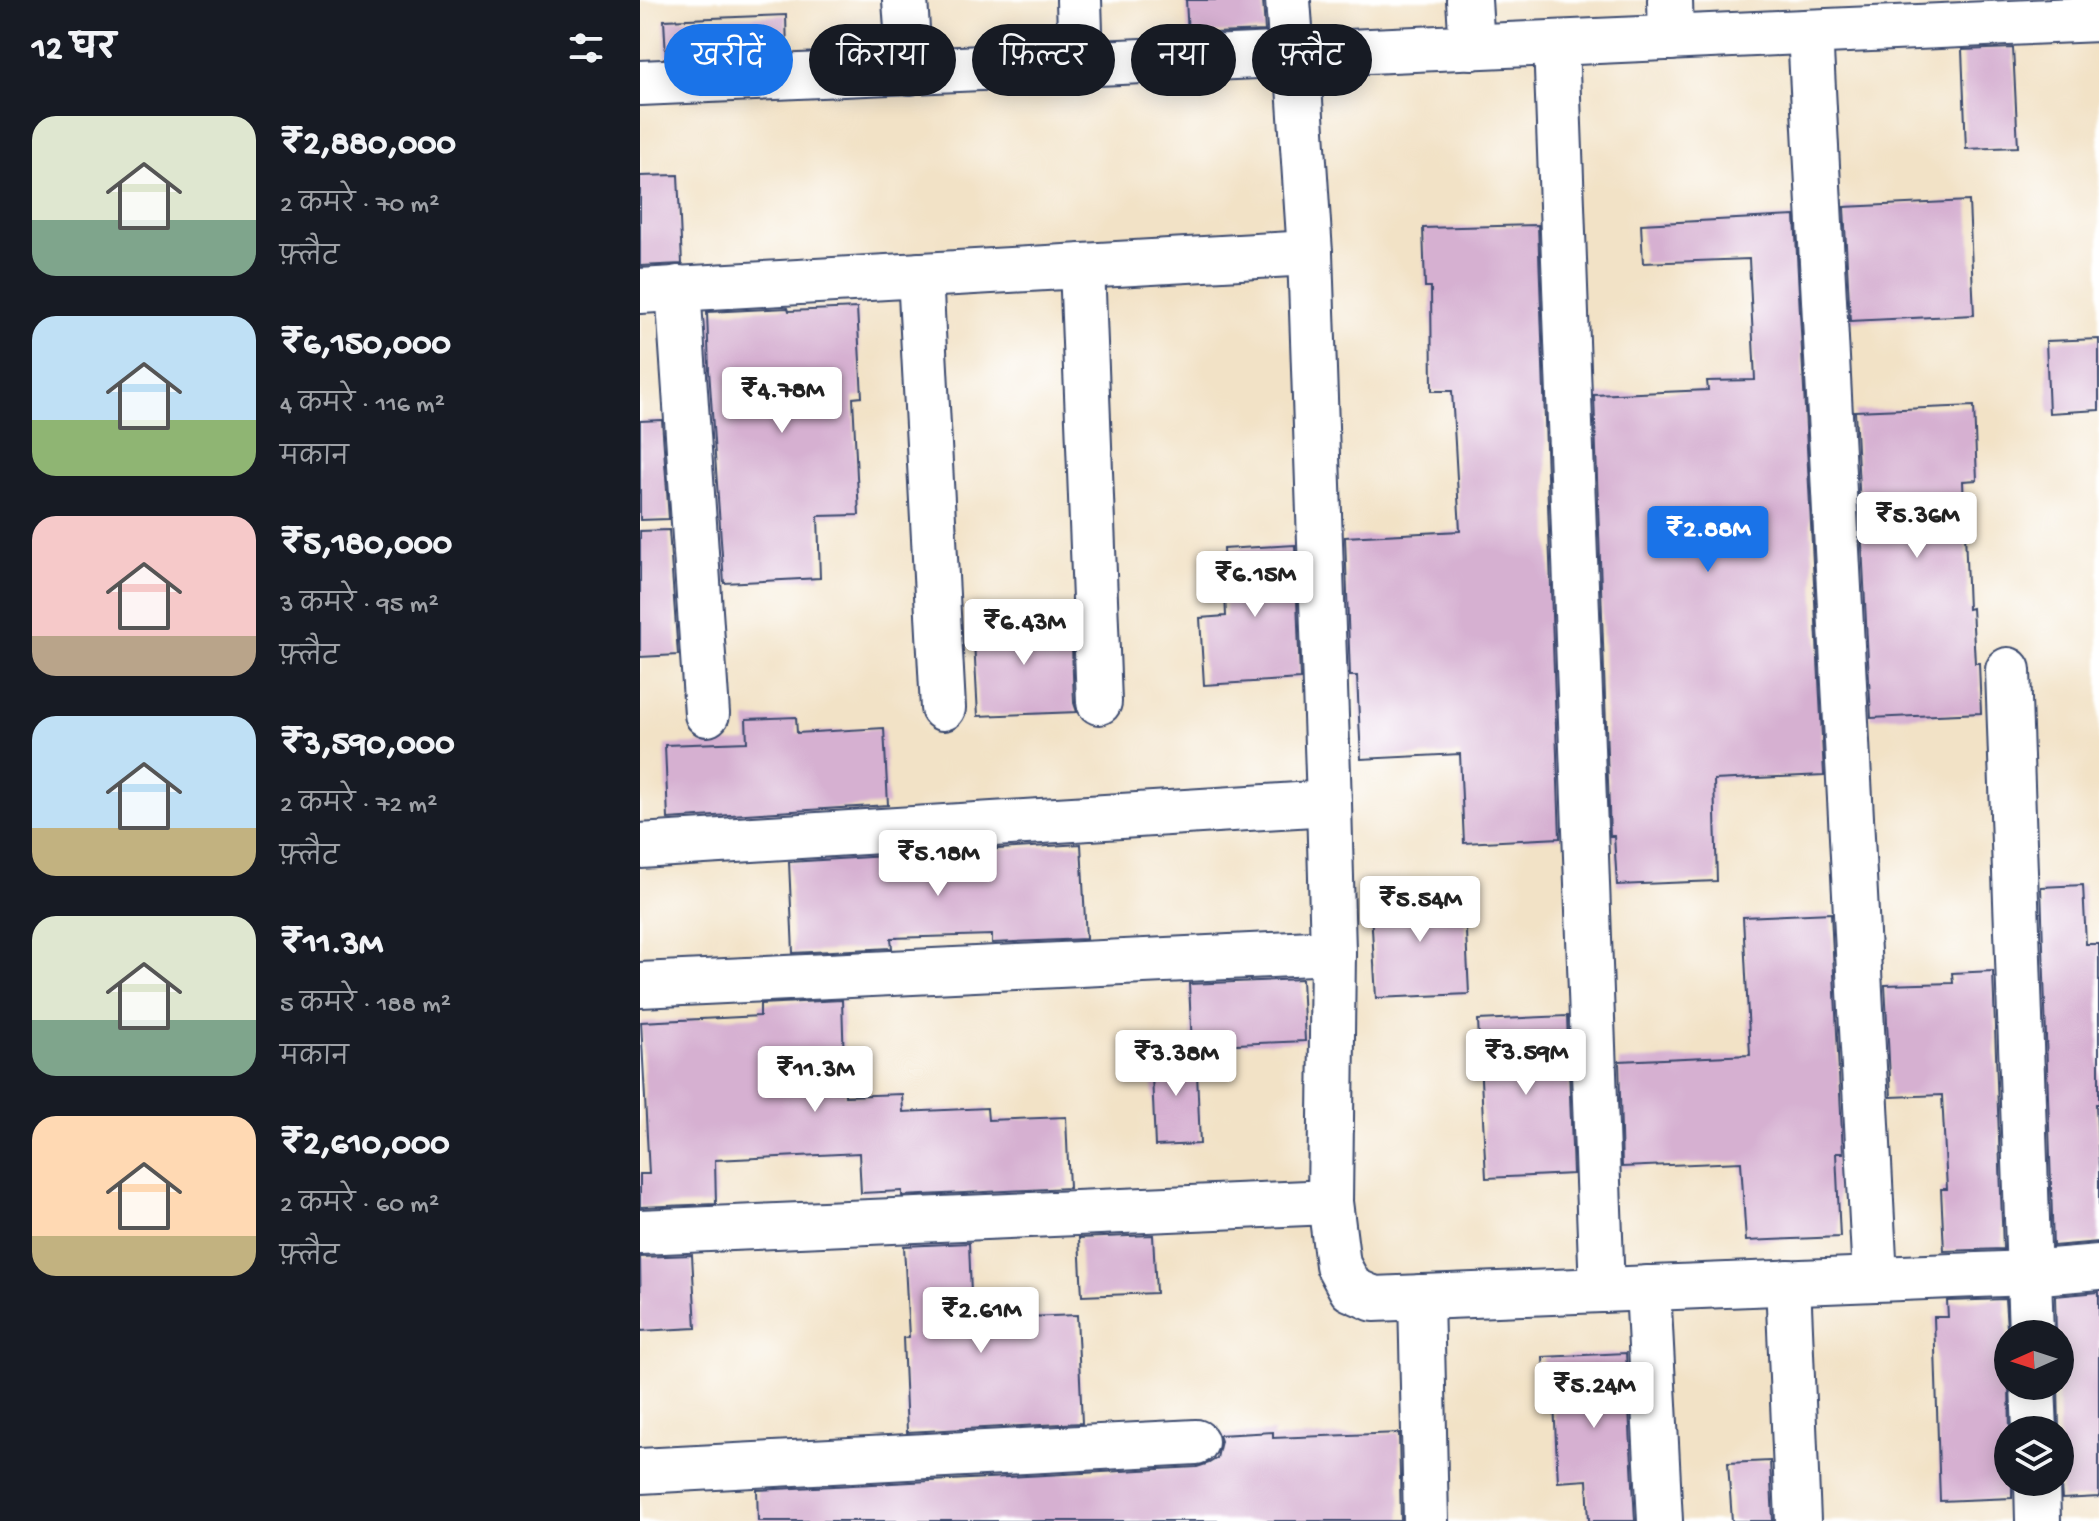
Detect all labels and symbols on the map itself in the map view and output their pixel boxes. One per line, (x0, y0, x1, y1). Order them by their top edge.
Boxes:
pin: ₹4.78M (717, 367, 847, 435)
pin: ₹5.36M (1852, 492, 1982, 560)
pin: ₹2.88M (1643, 506, 1773, 574)
pin: ₹6.15M (1190, 551, 1320, 619)
pin: ₹6.43M (959, 599, 1089, 667)
pin: ₹5.18M (873, 830, 1003, 898)
pin: ₹5.54M (1355, 876, 1485, 944)
pin: ₹3.59M (1461, 1029, 1591, 1097)
pin: ₹3.38M (1111, 1030, 1241, 1098)
pin: ₹11.3M (750, 1046, 880, 1114)
pin: ₹2.61M (916, 1287, 1046, 1355)
north arrow (1994, 1320, 2074, 1400)
pin: ₹5.24M (1529, 1362, 1659, 1430)

